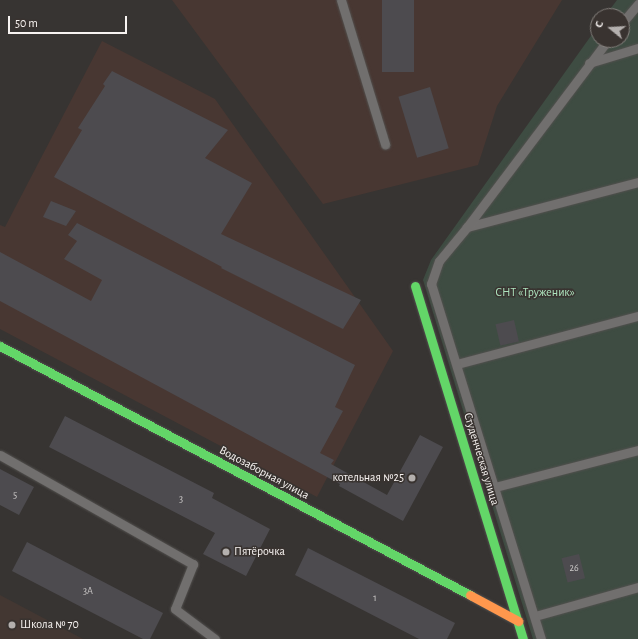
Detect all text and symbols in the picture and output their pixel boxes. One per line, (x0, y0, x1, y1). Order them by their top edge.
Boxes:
scale bar (10, 8, 129, 34)
north arrow (590, 8, 630, 48)
text: 50 m (15, 17, 38, 29)
text: С (593, 20, 605, 29)
park label: СНТ «Труженик» (495, 286, 575, 300)
street label: Студенческая улица (460, 411, 502, 507)
street label: Водозаборная улица (216, 443, 312, 503)
place label: котельная №25 (332, 471, 404, 485)
marker: котельная №25 (407, 473, 417, 483)
house number: 5 (13, 490, 17, 502)
house number: 3 (179, 494, 183, 506)
place label: Пятёрочка (234, 545, 285, 559)
marker: Пятёрочка (221, 547, 231, 557)
house number: 26 (569, 563, 579, 575)
house number: 3А (83, 586, 93, 598)
house number: 1 (373, 593, 377, 605)
place label: Школа № 70 (20, 618, 79, 632)
marker: Школа № 70 (7, 620, 17, 630)

